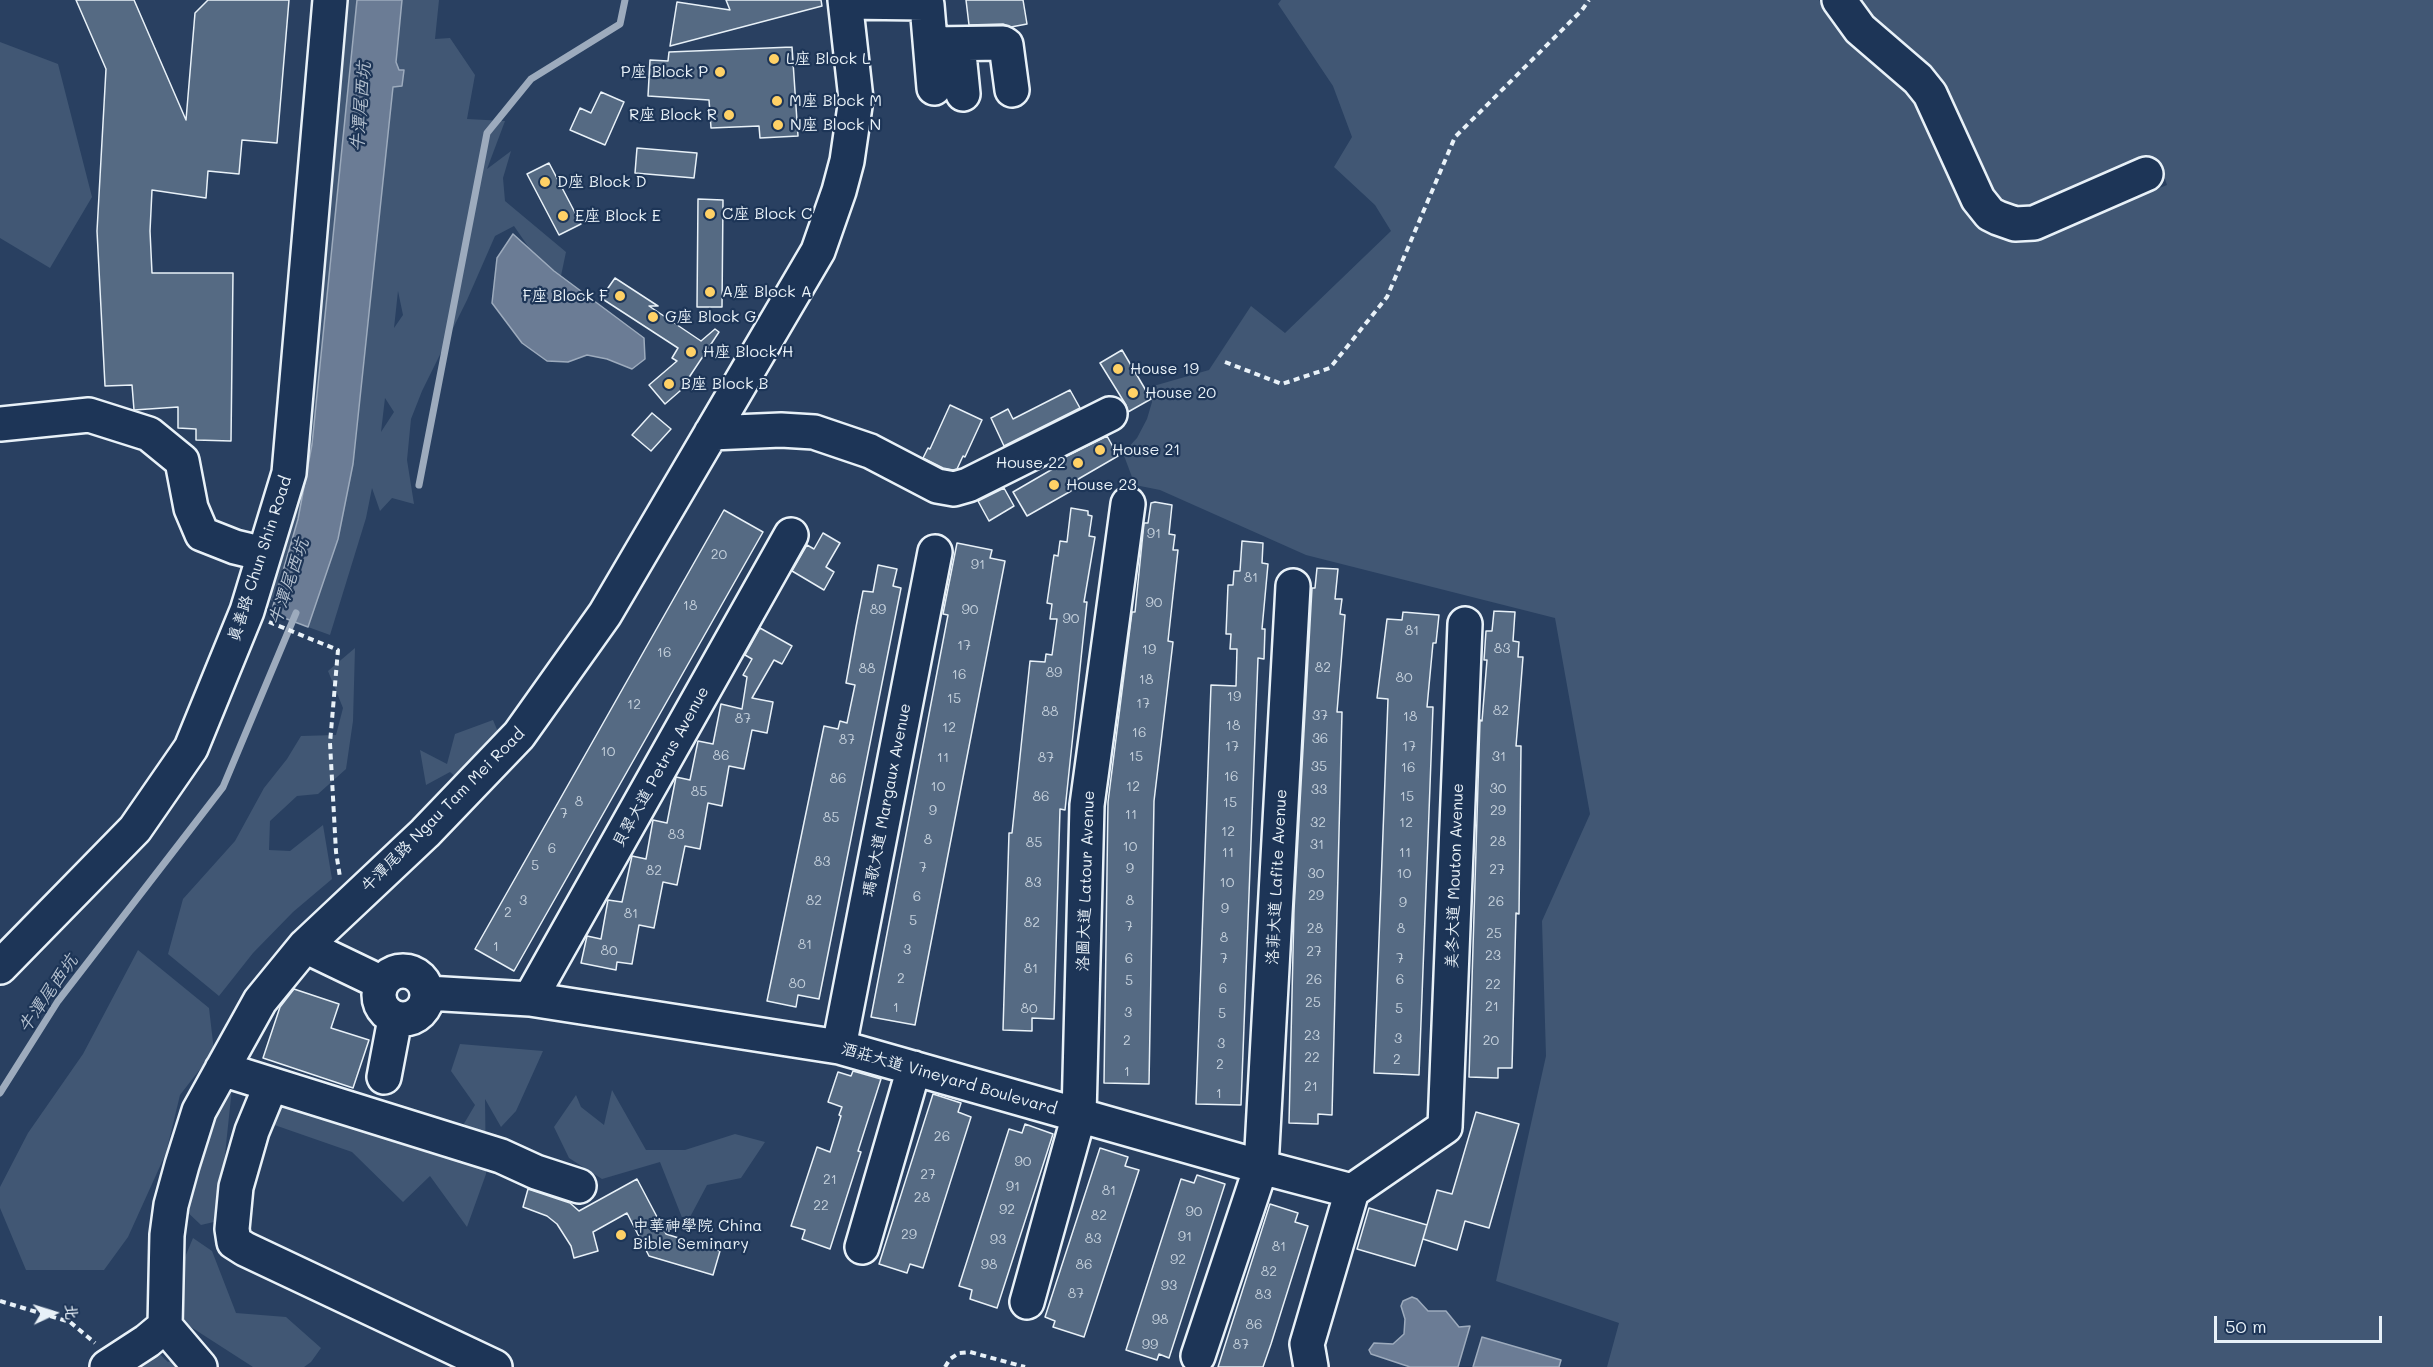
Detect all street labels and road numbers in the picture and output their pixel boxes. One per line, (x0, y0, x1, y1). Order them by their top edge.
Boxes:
street label: 真善路 Chun Shin Road (224, 474, 296, 644)
street label: 貝翠大道 Petrus Avenue (609, 683, 713, 851)
street label: 瑪歌大道 Margaux Avenue (859, 702, 915, 898)
street label: 牛潭尾路 Ngau Tam Mei Road (357, 724, 529, 896)
street label: 美冬大道 Mouton Avenue (1442, 783, 1468, 969)
street label: 洛菲大道 Lafite Avenue (1263, 789, 1291, 965)
street label: 洛圖大道 Latour Avenue (1073, 790, 1099, 972)
street label: 酒莊大道 Vineyard Boulevard (839, 1039, 1059, 1119)

